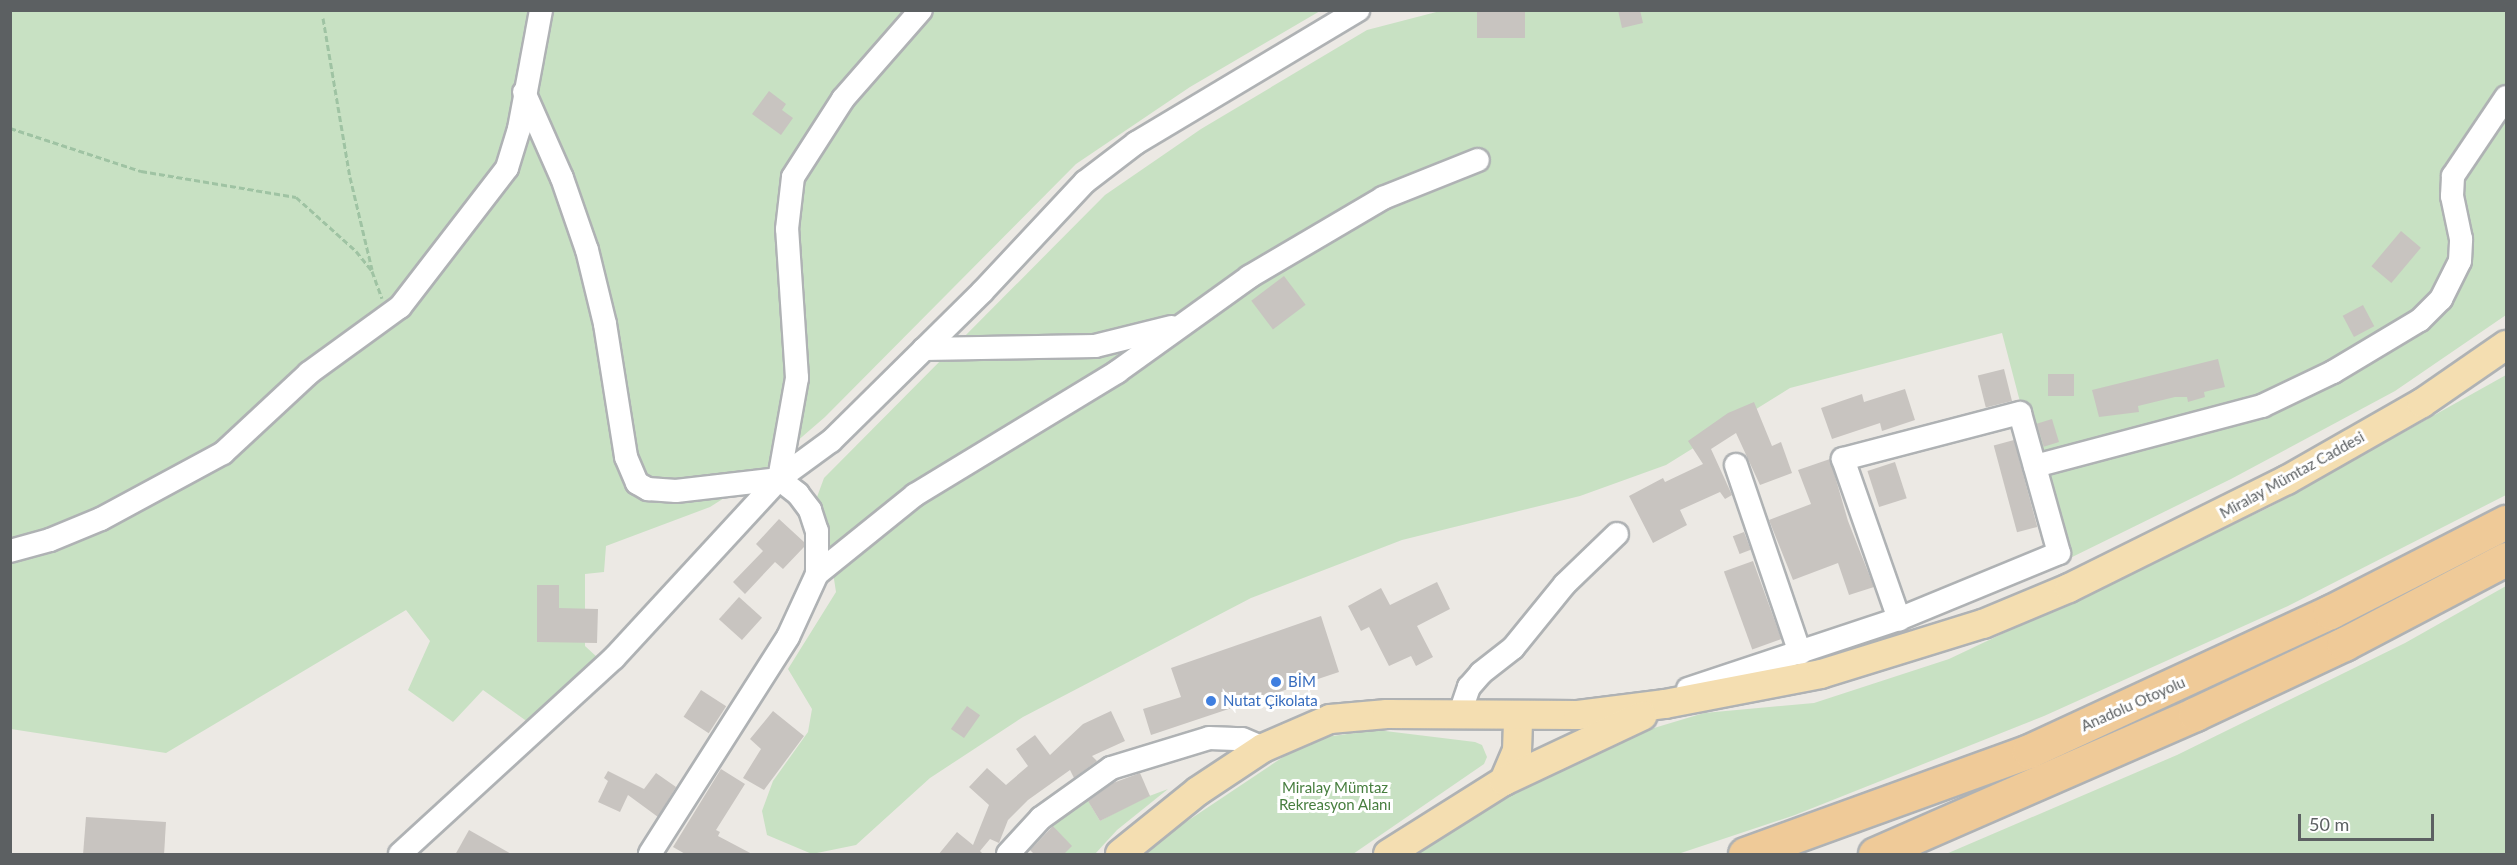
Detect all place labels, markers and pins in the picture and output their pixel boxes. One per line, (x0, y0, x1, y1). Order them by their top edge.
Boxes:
place label: BİM (1288, 673, 1316, 691)
marker: BİM (1269, 675, 1283, 689)
place label: Nutat Çikolata (1223, 692, 1318, 710)
marker: Nutat Çikolata (1204, 694, 1218, 708)

